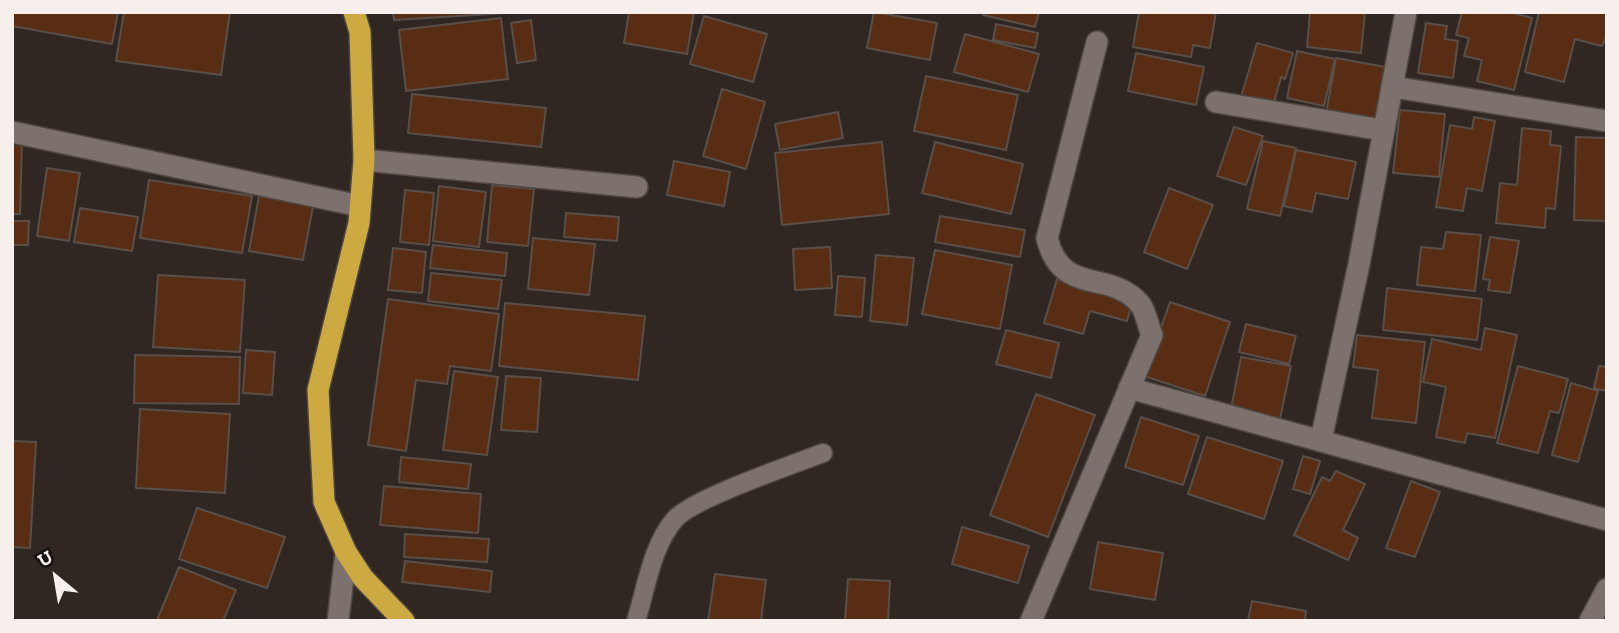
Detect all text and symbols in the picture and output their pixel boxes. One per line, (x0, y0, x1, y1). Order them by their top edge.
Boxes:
north arrow (21, 542, 91, 612)
text: U (34, 545, 57, 572)

